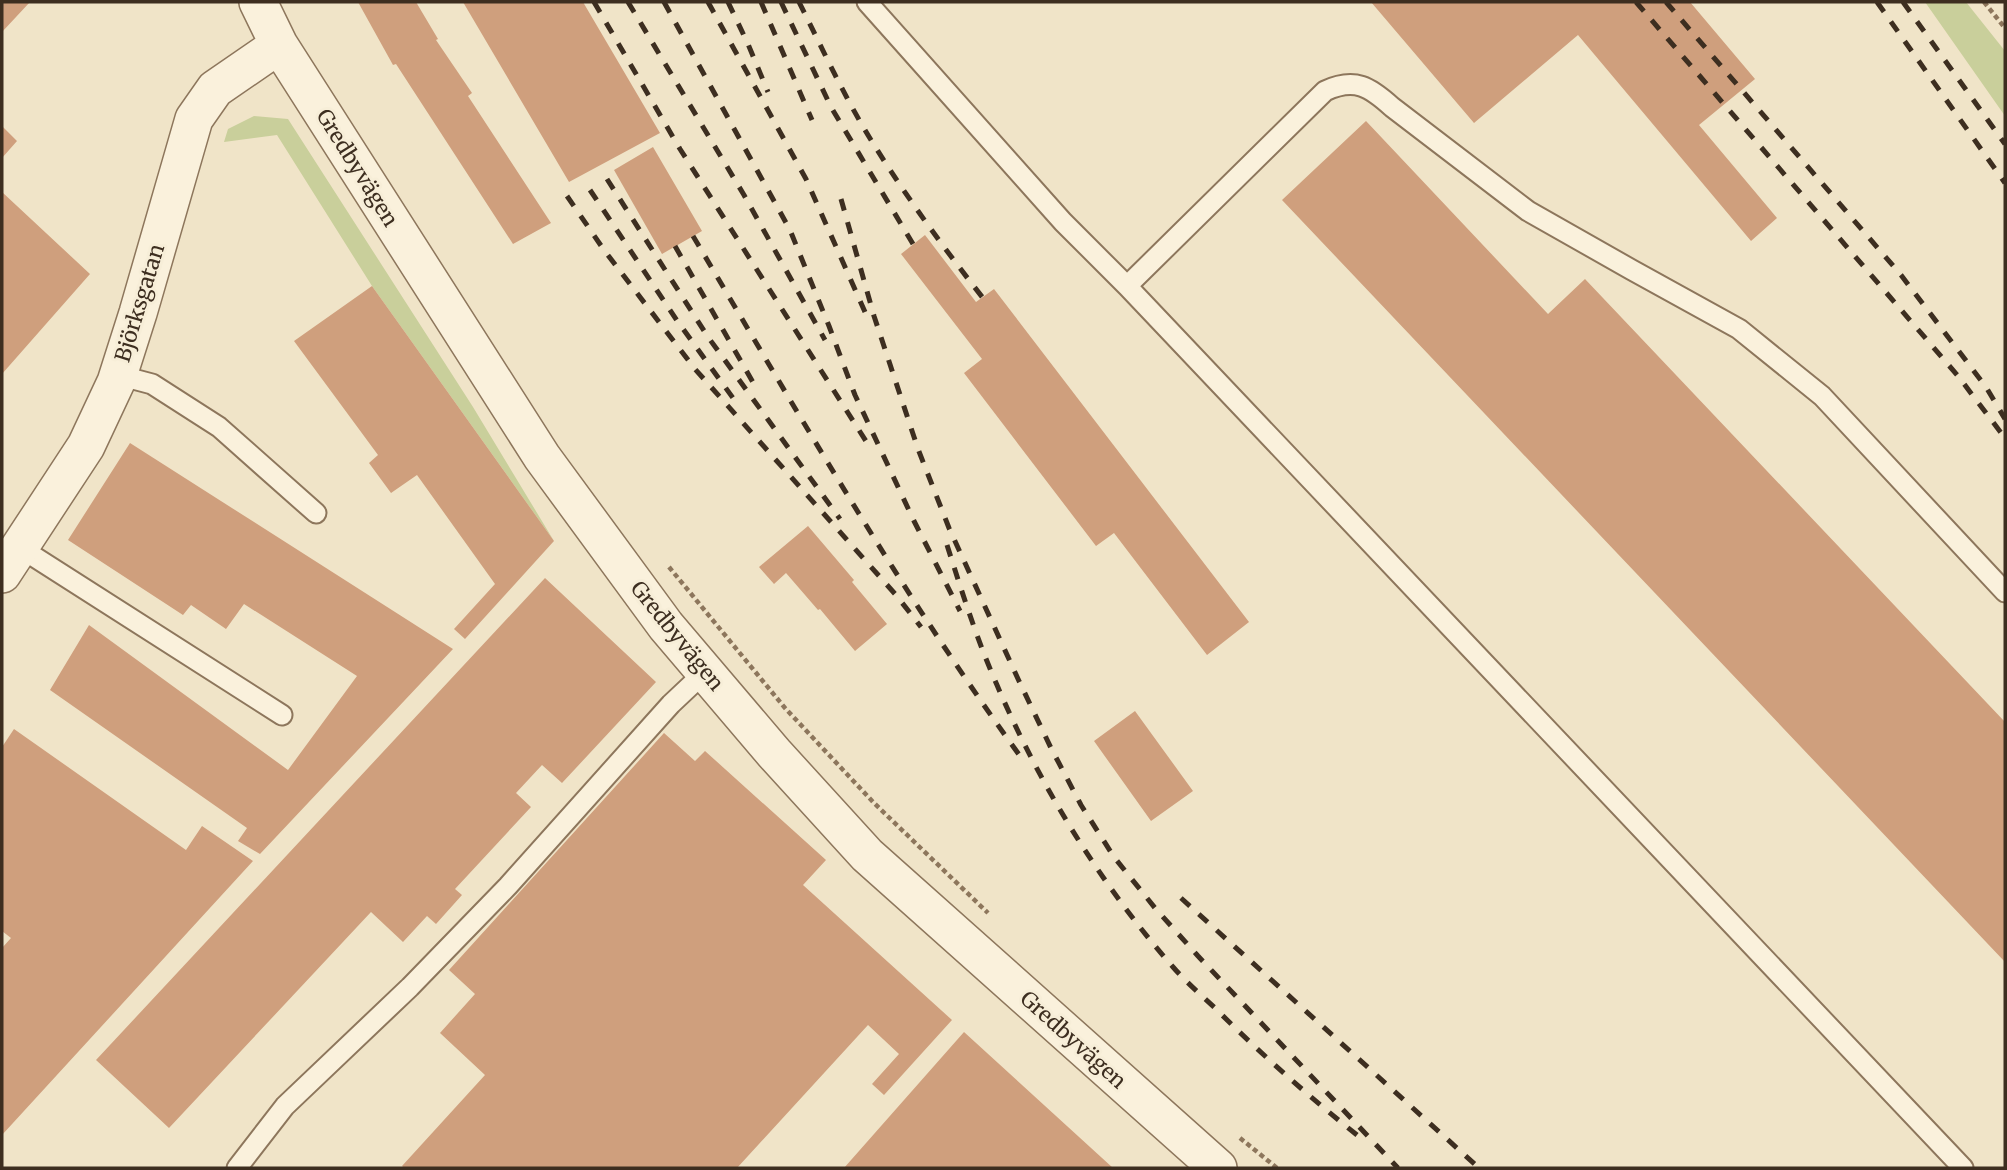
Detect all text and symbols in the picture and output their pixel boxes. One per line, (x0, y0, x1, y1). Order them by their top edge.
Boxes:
street label: Gredbyvägen (311, 104, 404, 232)
street label: Björksgatan (109, 240, 170, 365)
street label: Gredbyvägen (625, 575, 730, 696)
street label: Gredbyvägen (1015, 985, 1132, 1094)

